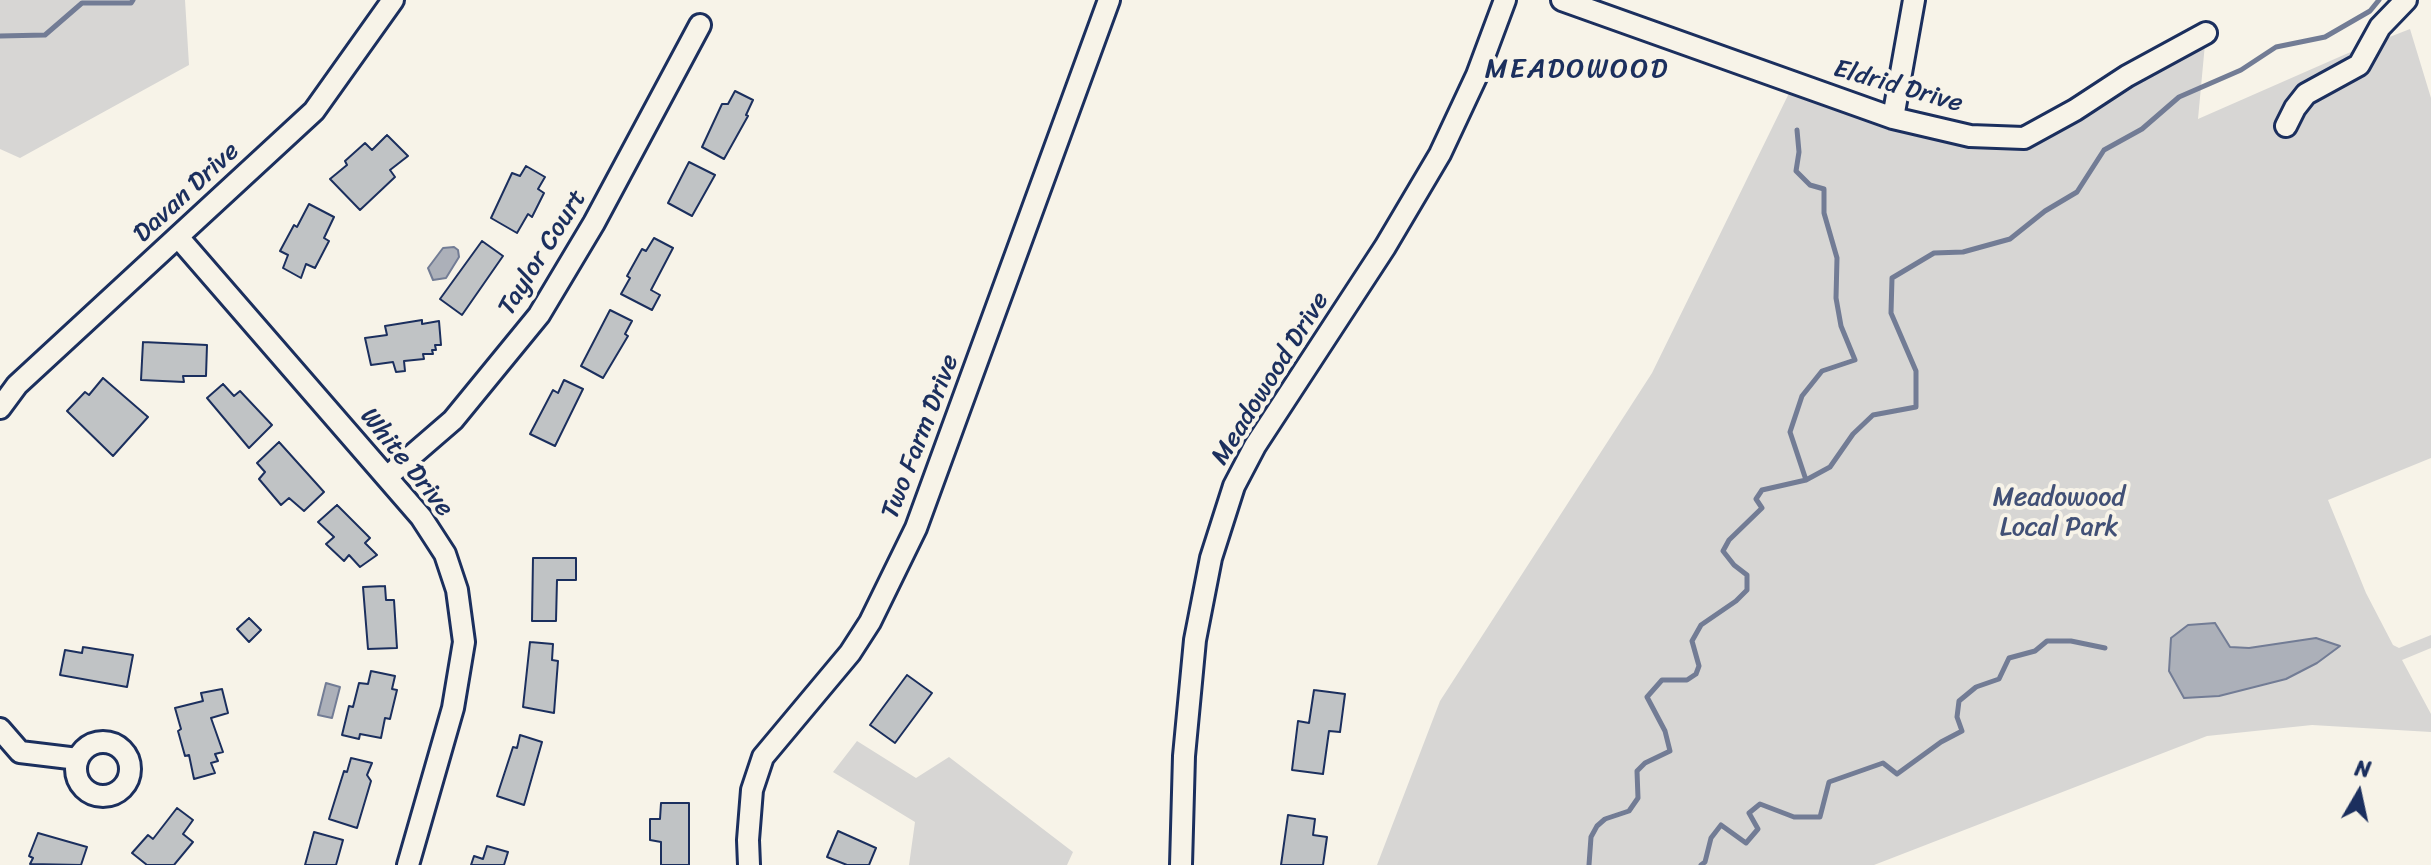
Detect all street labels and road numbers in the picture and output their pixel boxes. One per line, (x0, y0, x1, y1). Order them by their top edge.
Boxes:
street label: Eldrid Drive (1830, 54, 1966, 120)
street label: Davan Drive (128, 136, 246, 250)
street label: Taylor Court (492, 184, 594, 322)
street label: Meadowood Drive (1205, 287, 1337, 471)
street label: Two Farm Drive (875, 350, 967, 524)
street label: White Drive (353, 402, 459, 524)

